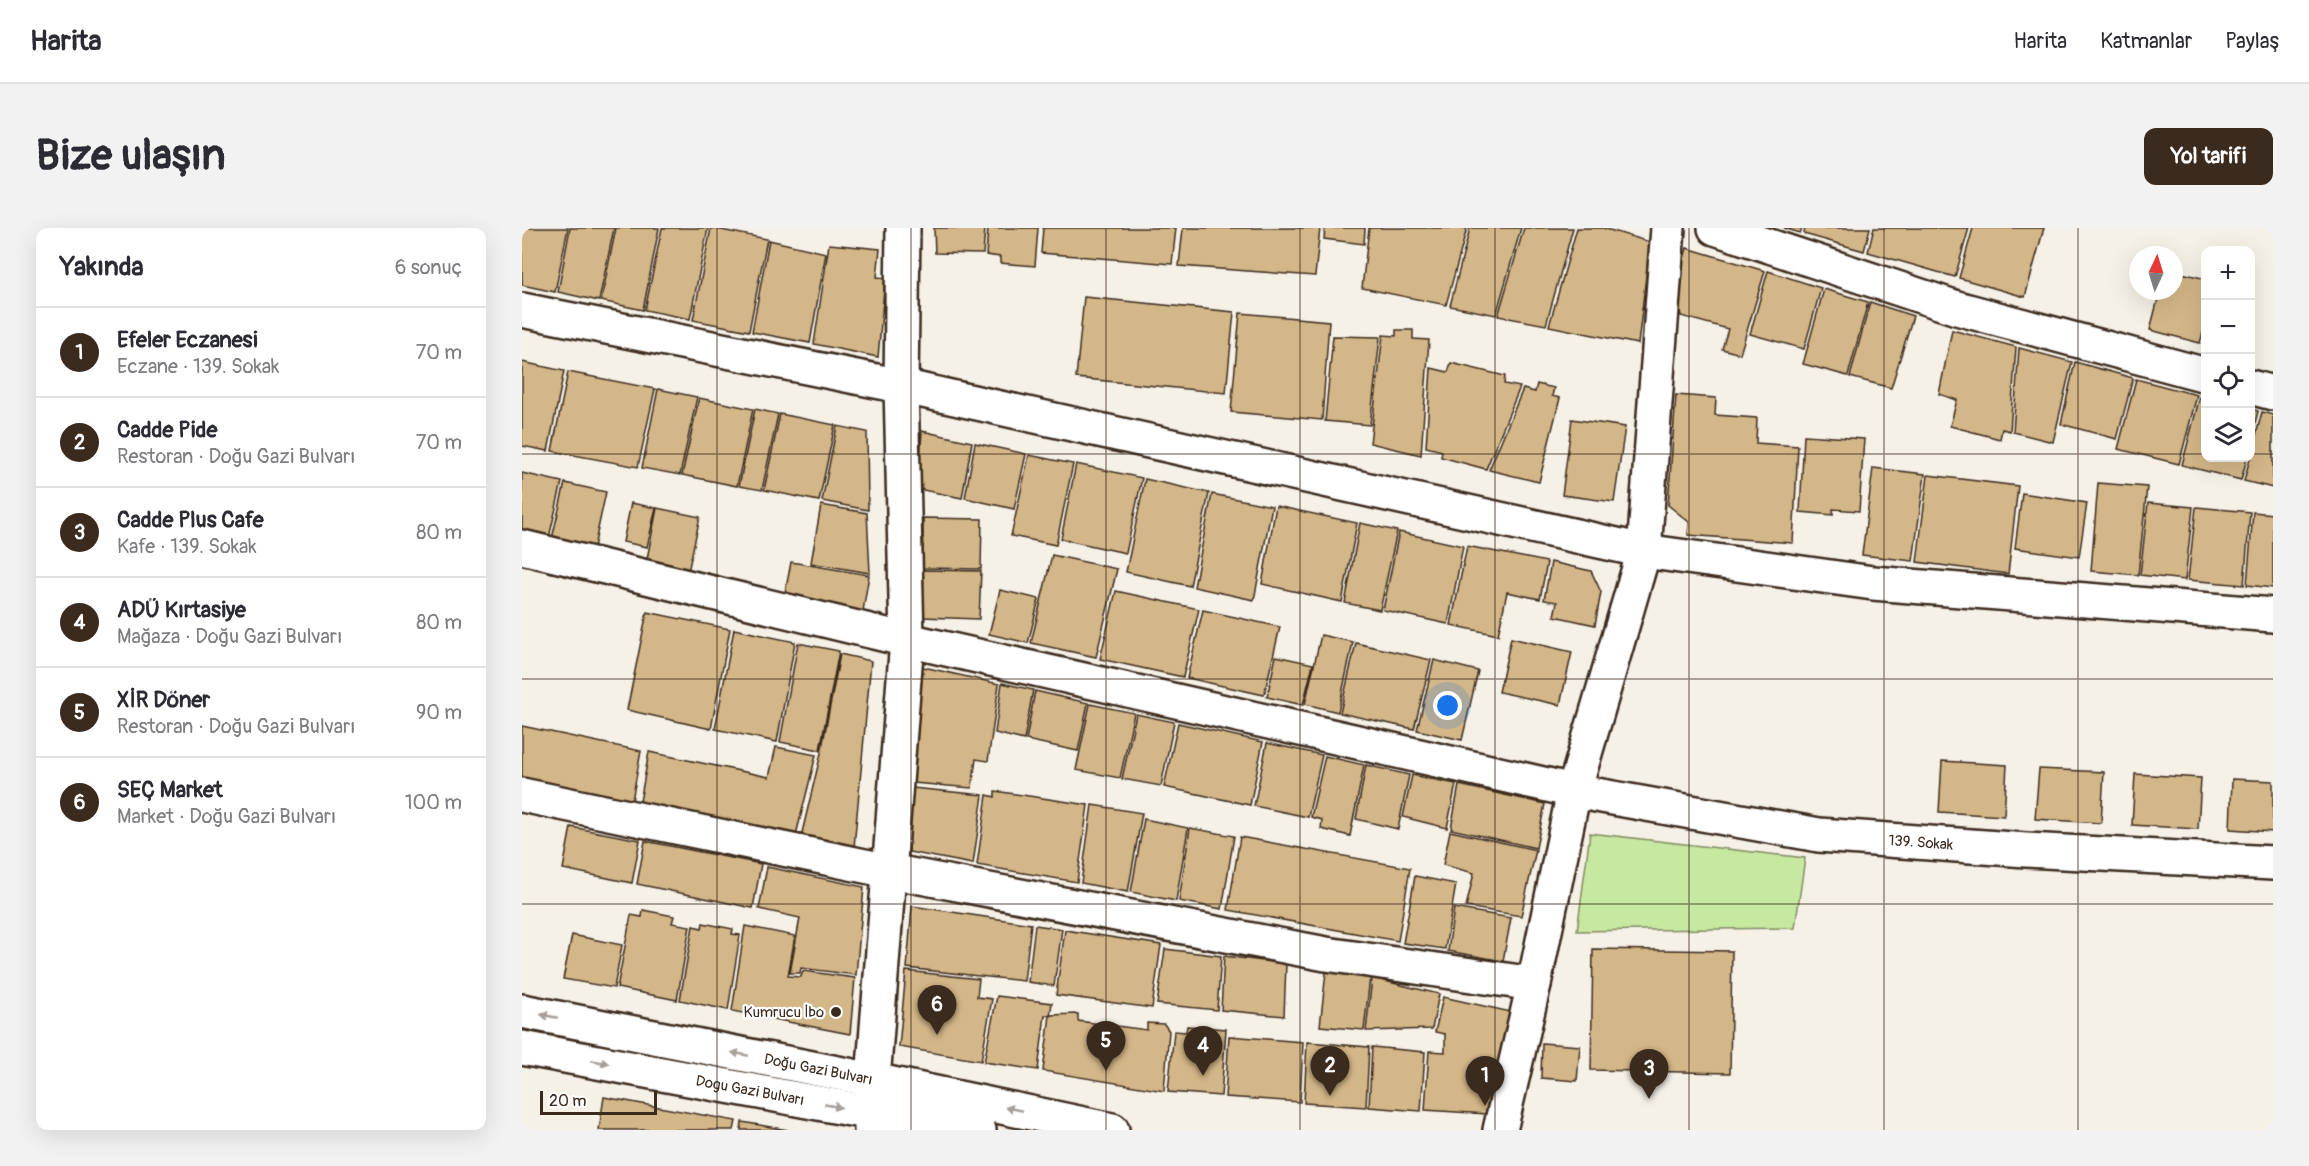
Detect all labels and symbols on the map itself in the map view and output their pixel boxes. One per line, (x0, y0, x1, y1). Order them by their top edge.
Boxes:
north arrow (2129, 246, 2183, 300)
your location (1433, 691, 1462, 720)
street label: 139. Sokak (1888, 831, 1955, 854)
pin: 6 (918, 986, 956, 1035)
place label: Kumrucu İbo (744, 1003, 824, 1022)
marker: Kumrucu İbo (829, 1005, 843, 1019)
one-way arrow (539, 1011, 558, 1020)
pin: 5 (1086, 1022, 1126, 1071)
pin: 4 (1184, 1026, 1222, 1076)
pin: 2 (1310, 1046, 1350, 1096)
one-way arrow (730, 1049, 749, 1058)
street label: Doğu Gazi Bulvarı (762, 1049, 874, 1089)
pin: 3 (1630, 1050, 1668, 1099)
pin: 1 (1466, 1056, 1504, 1106)
one-way arrow (591, 1058, 610, 1067)
street label: Dogu Gazi Bulvarı (694, 1071, 806, 1110)
scale bar (540, 1088, 657, 1116)
one-way arrow (824, 1102, 843, 1111)
one-way arrow (1004, 1104, 1023, 1113)

